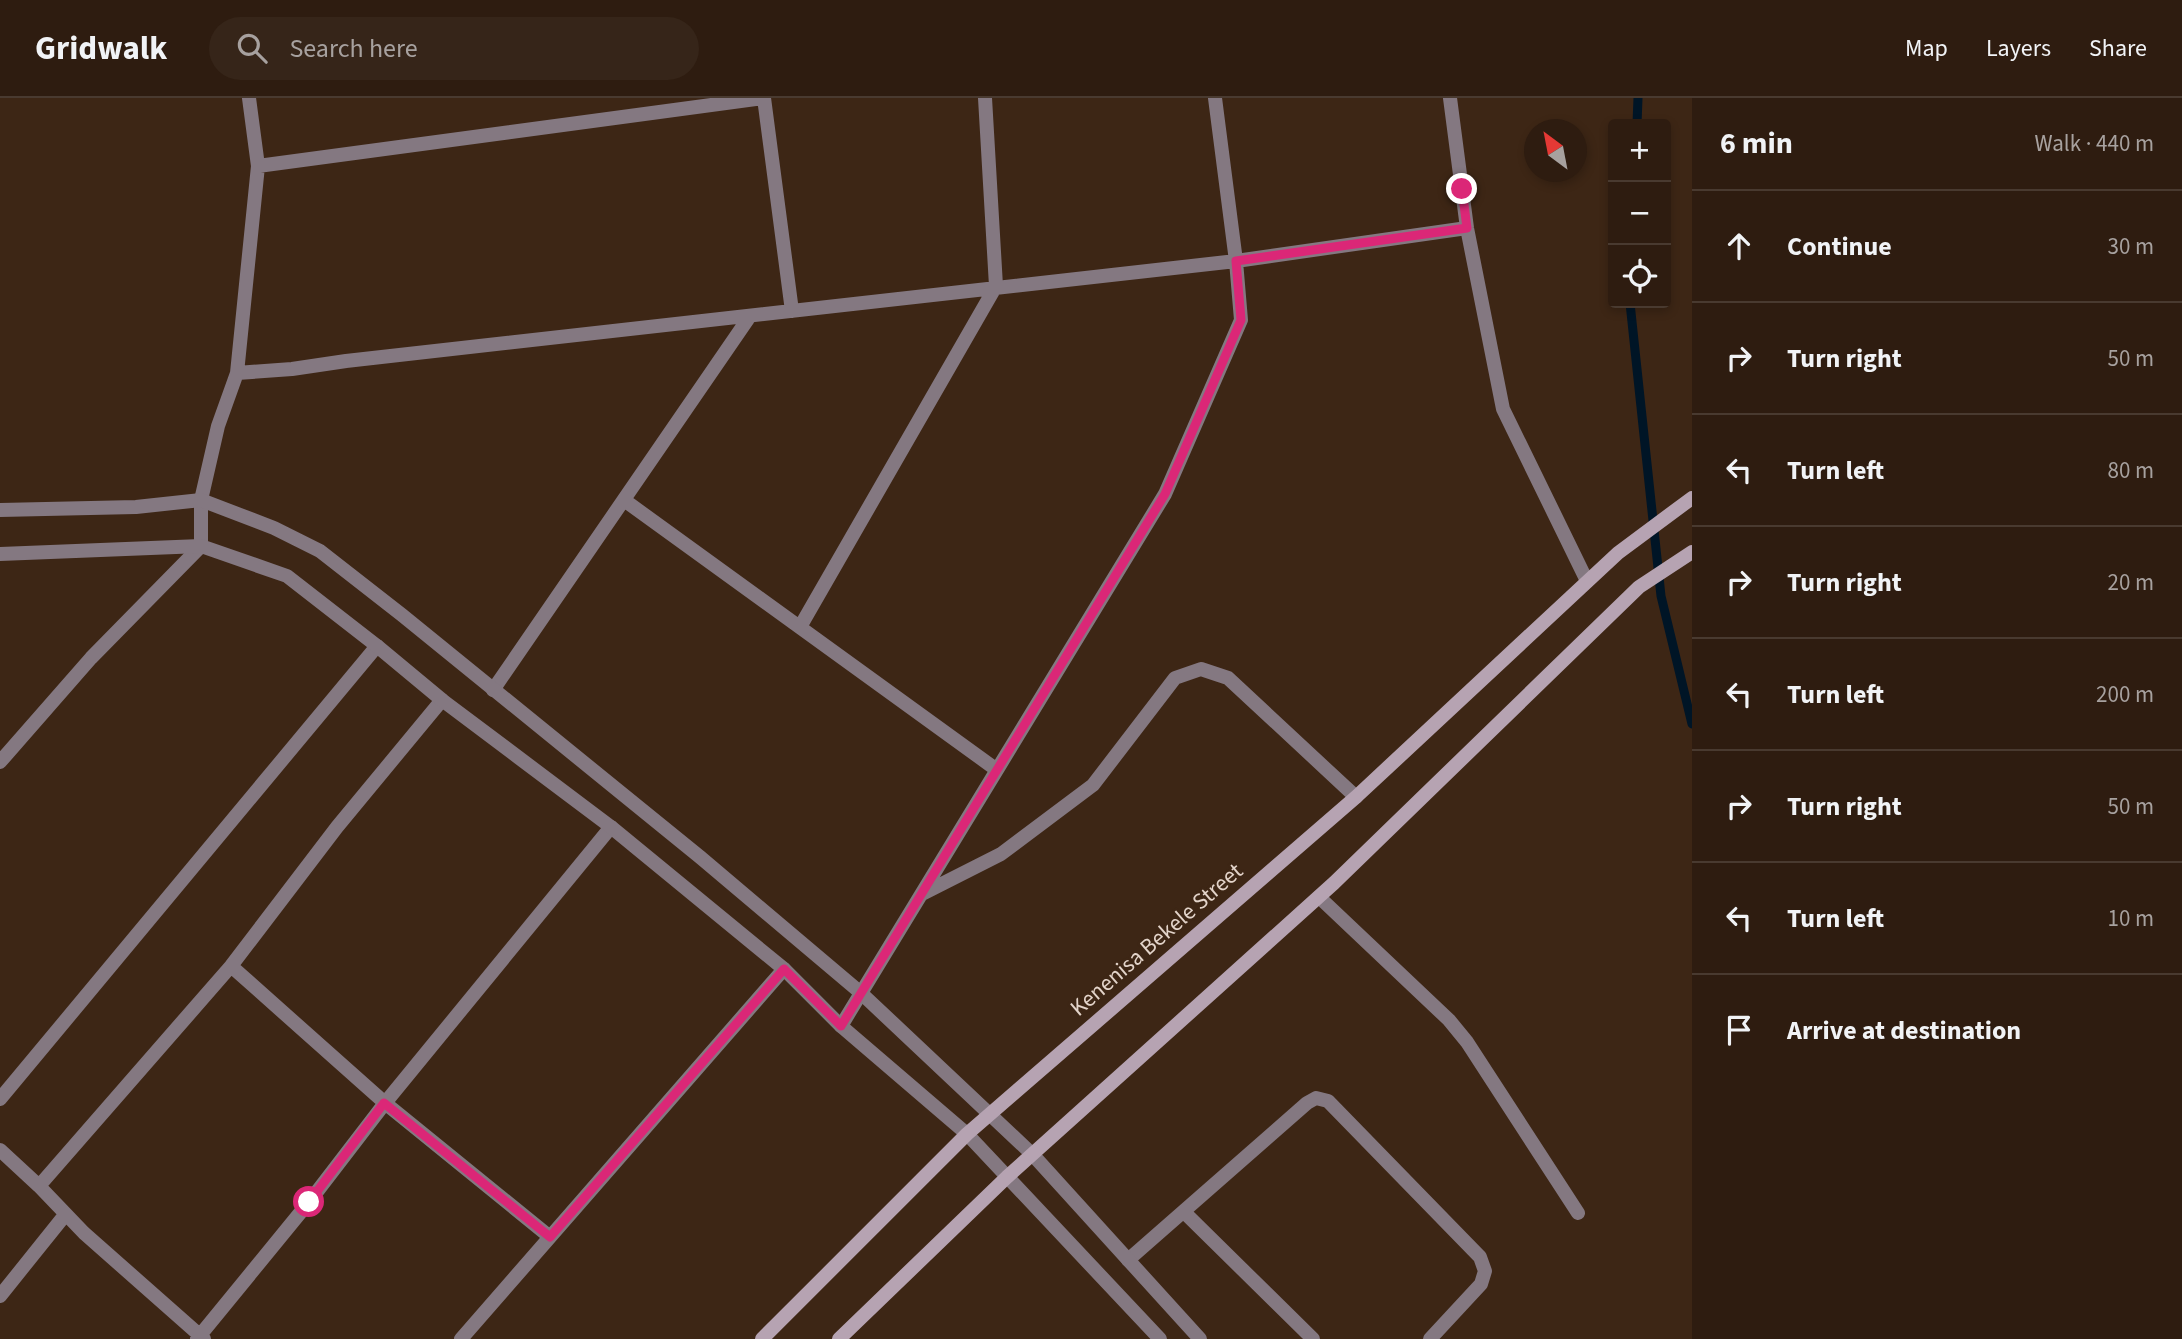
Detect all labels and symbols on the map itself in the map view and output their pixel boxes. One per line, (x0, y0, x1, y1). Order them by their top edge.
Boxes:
north arrow (1524, 119, 1587, 182)
route end (1446, 173, 1477, 204)
street label: Kenenisa Bekele Street (1063, 855, 1250, 1024)
route start (293, 1186, 324, 1217)

